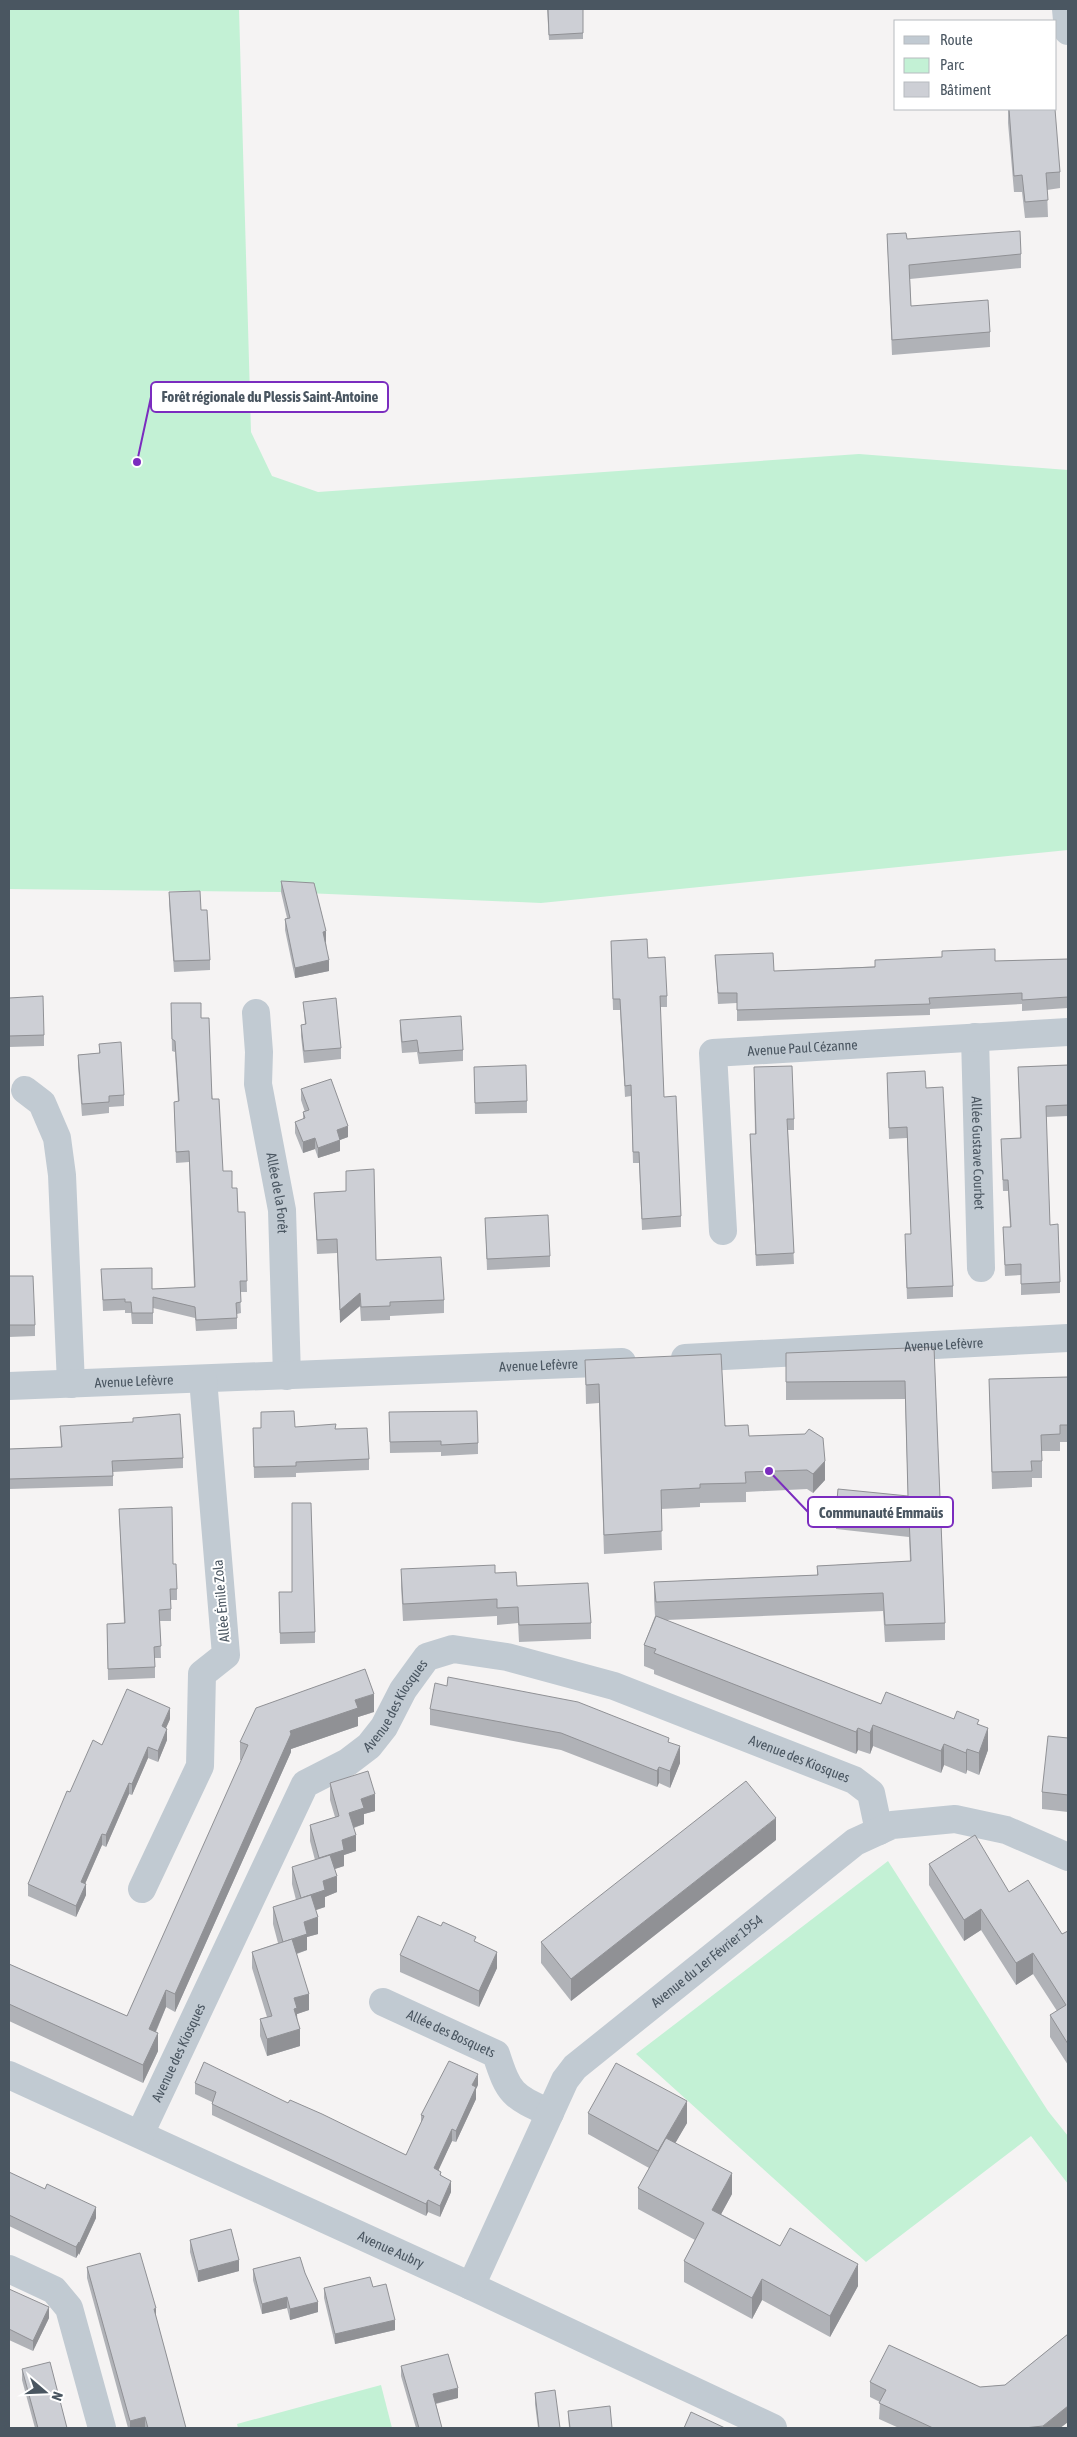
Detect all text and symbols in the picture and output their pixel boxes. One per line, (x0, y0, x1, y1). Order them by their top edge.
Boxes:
legend (894, 20, 1057, 110)
text: Route (940, 31, 973, 48)
text: Parc (940, 56, 964, 73)
text: Bâtiment (940, 81, 991, 98)
callout: Forêt régionale du Plessis Saint-Antoine (151, 382, 388, 412)
text: Forêt régionale du Plessis Saint-Antoine (162, 388, 379, 405)
street label: Avenue Paul Cézanne (747, 1036, 858, 1059)
street label: Allée Gustave Courbet (969, 1096, 987, 1210)
street label: Allée de la Forêt (263, 1151, 291, 1234)
street label: Avenue Lefèvre (904, 1334, 983, 1355)
street label: Avenue Lefèvre (499, 1356, 578, 1375)
street label: Avenue Lefèvre (94, 1372, 174, 1391)
callout: Communauté Emmaüs (808, 1497, 953, 1527)
text: Communauté Emmaüs (819, 1504, 944, 1521)
street label: Allée Émile Zola (209, 1559, 233, 1643)
street label: Avenue des Kiosques (360, 1656, 431, 1755)
street label: Avenue des Kiosques (747, 1732, 852, 1786)
street label: Avenue du 1er Février 1954 (648, 1911, 766, 2011)
street label: Avenue des Kiosques (148, 2001, 208, 2104)
street label: Allée des Bosquets (404, 2006, 498, 2061)
street label: Avenue Aubry (355, 2227, 427, 2272)
north arrow (20, 2367, 70, 2417)
text: N (48, 2390, 66, 2403)

